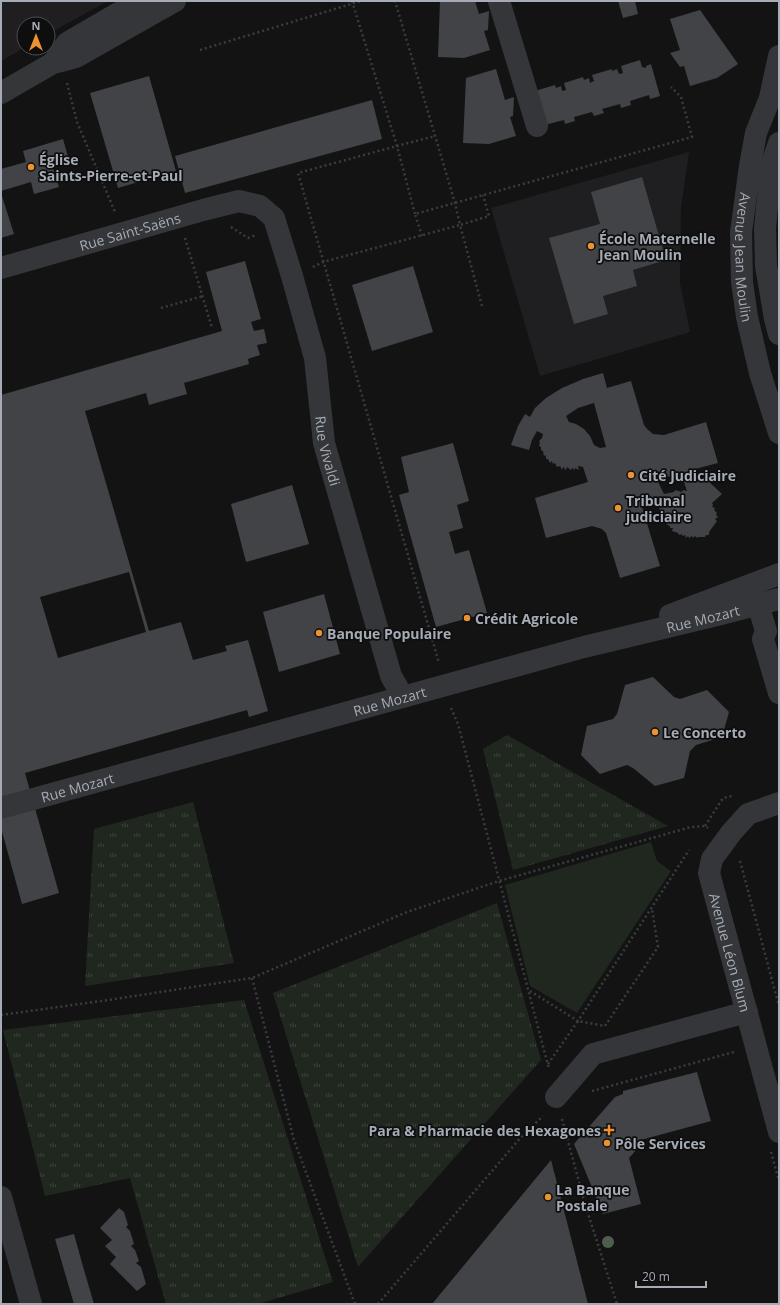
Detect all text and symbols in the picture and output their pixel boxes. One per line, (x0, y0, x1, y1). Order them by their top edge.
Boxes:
north arrow (16, 16, 56, 56)
text: N (32, 18, 40, 33)
place label: Église Saints-Pierre-et-Paul (39, 150, 183, 185)
marker: Église Saints-Pierre-et-Paul (26, 162, 36, 172)
street label: Avenue Jean Moulin (731, 192, 757, 324)
street label: Rue Saint-Saëns (77, 207, 183, 255)
place label: École Maternelle Jean Moulin (597, 229, 716, 264)
marker: École Maternelle Jean Moulin (586, 241, 596, 251)
street label: Rue Vivaldi (312, 415, 345, 488)
place label: Cité Judiciaire (639, 466, 736, 485)
marker: Cité Judiciaire (626, 470, 636, 480)
place label: Tribunal judiciaire (625, 491, 691, 526)
marker: Tribunal judiciaire (613, 503, 623, 513)
street label: Rue Mozart (664, 600, 741, 636)
place label: Crédit Agricole (475, 609, 578, 628)
marker: Crédit Agricole (462, 613, 472, 623)
place label: Banque Populaire (327, 624, 451, 643)
marker: Banque Populaire (314, 628, 324, 638)
street label: Rue Mozart (351, 682, 428, 720)
place label: Le Concerto (663, 723, 747, 742)
marker: Le Concerto (650, 727, 660, 737)
street label: Rue Mozart (39, 768, 116, 806)
street label: Avenue Léon Blum (705, 891, 756, 1014)
place label: Para & Pharmacie des Hexagones (369, 1121, 601, 1140)
marker: Para & Pharmacie des Hexagones (604, 1125, 614, 1135)
place label: Pôle Services (615, 1134, 706, 1153)
marker: Pôle Services (602, 1138, 612, 1148)
place label: La Banque Postale (556, 1180, 629, 1215)
marker: La Banque Postale (543, 1192, 553, 1202)
scale bar (636, 1263, 706, 1289)
text: 20 m (642, 1268, 670, 1285)

